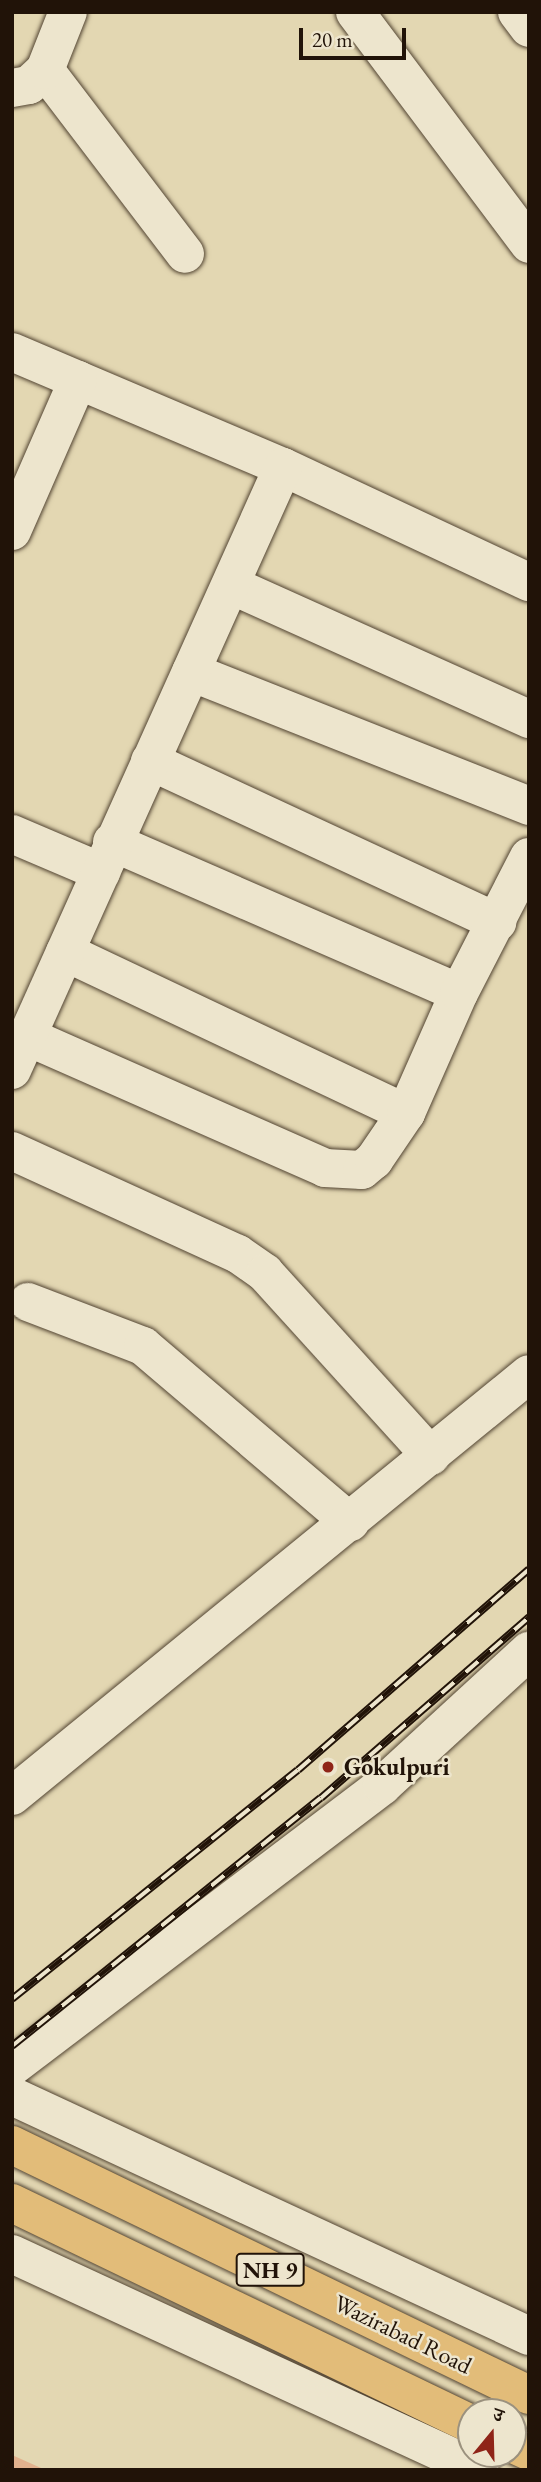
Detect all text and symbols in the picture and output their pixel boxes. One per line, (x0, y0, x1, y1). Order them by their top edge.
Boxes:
scale bar (303, 14, 410, 58)
text: 20 m (312, 26, 353, 53)
place label: Gokulpuri (344, 1753, 450, 1781)
marker: Gokulpuri (318, 1757, 338, 1777)
road number: NH 9 (235, 2250, 305, 2290)
street label: Wazirabad Road (329, 2288, 477, 2380)
north arrow (457, 2398, 527, 2468)
text: उ (490, 2401, 507, 2428)

